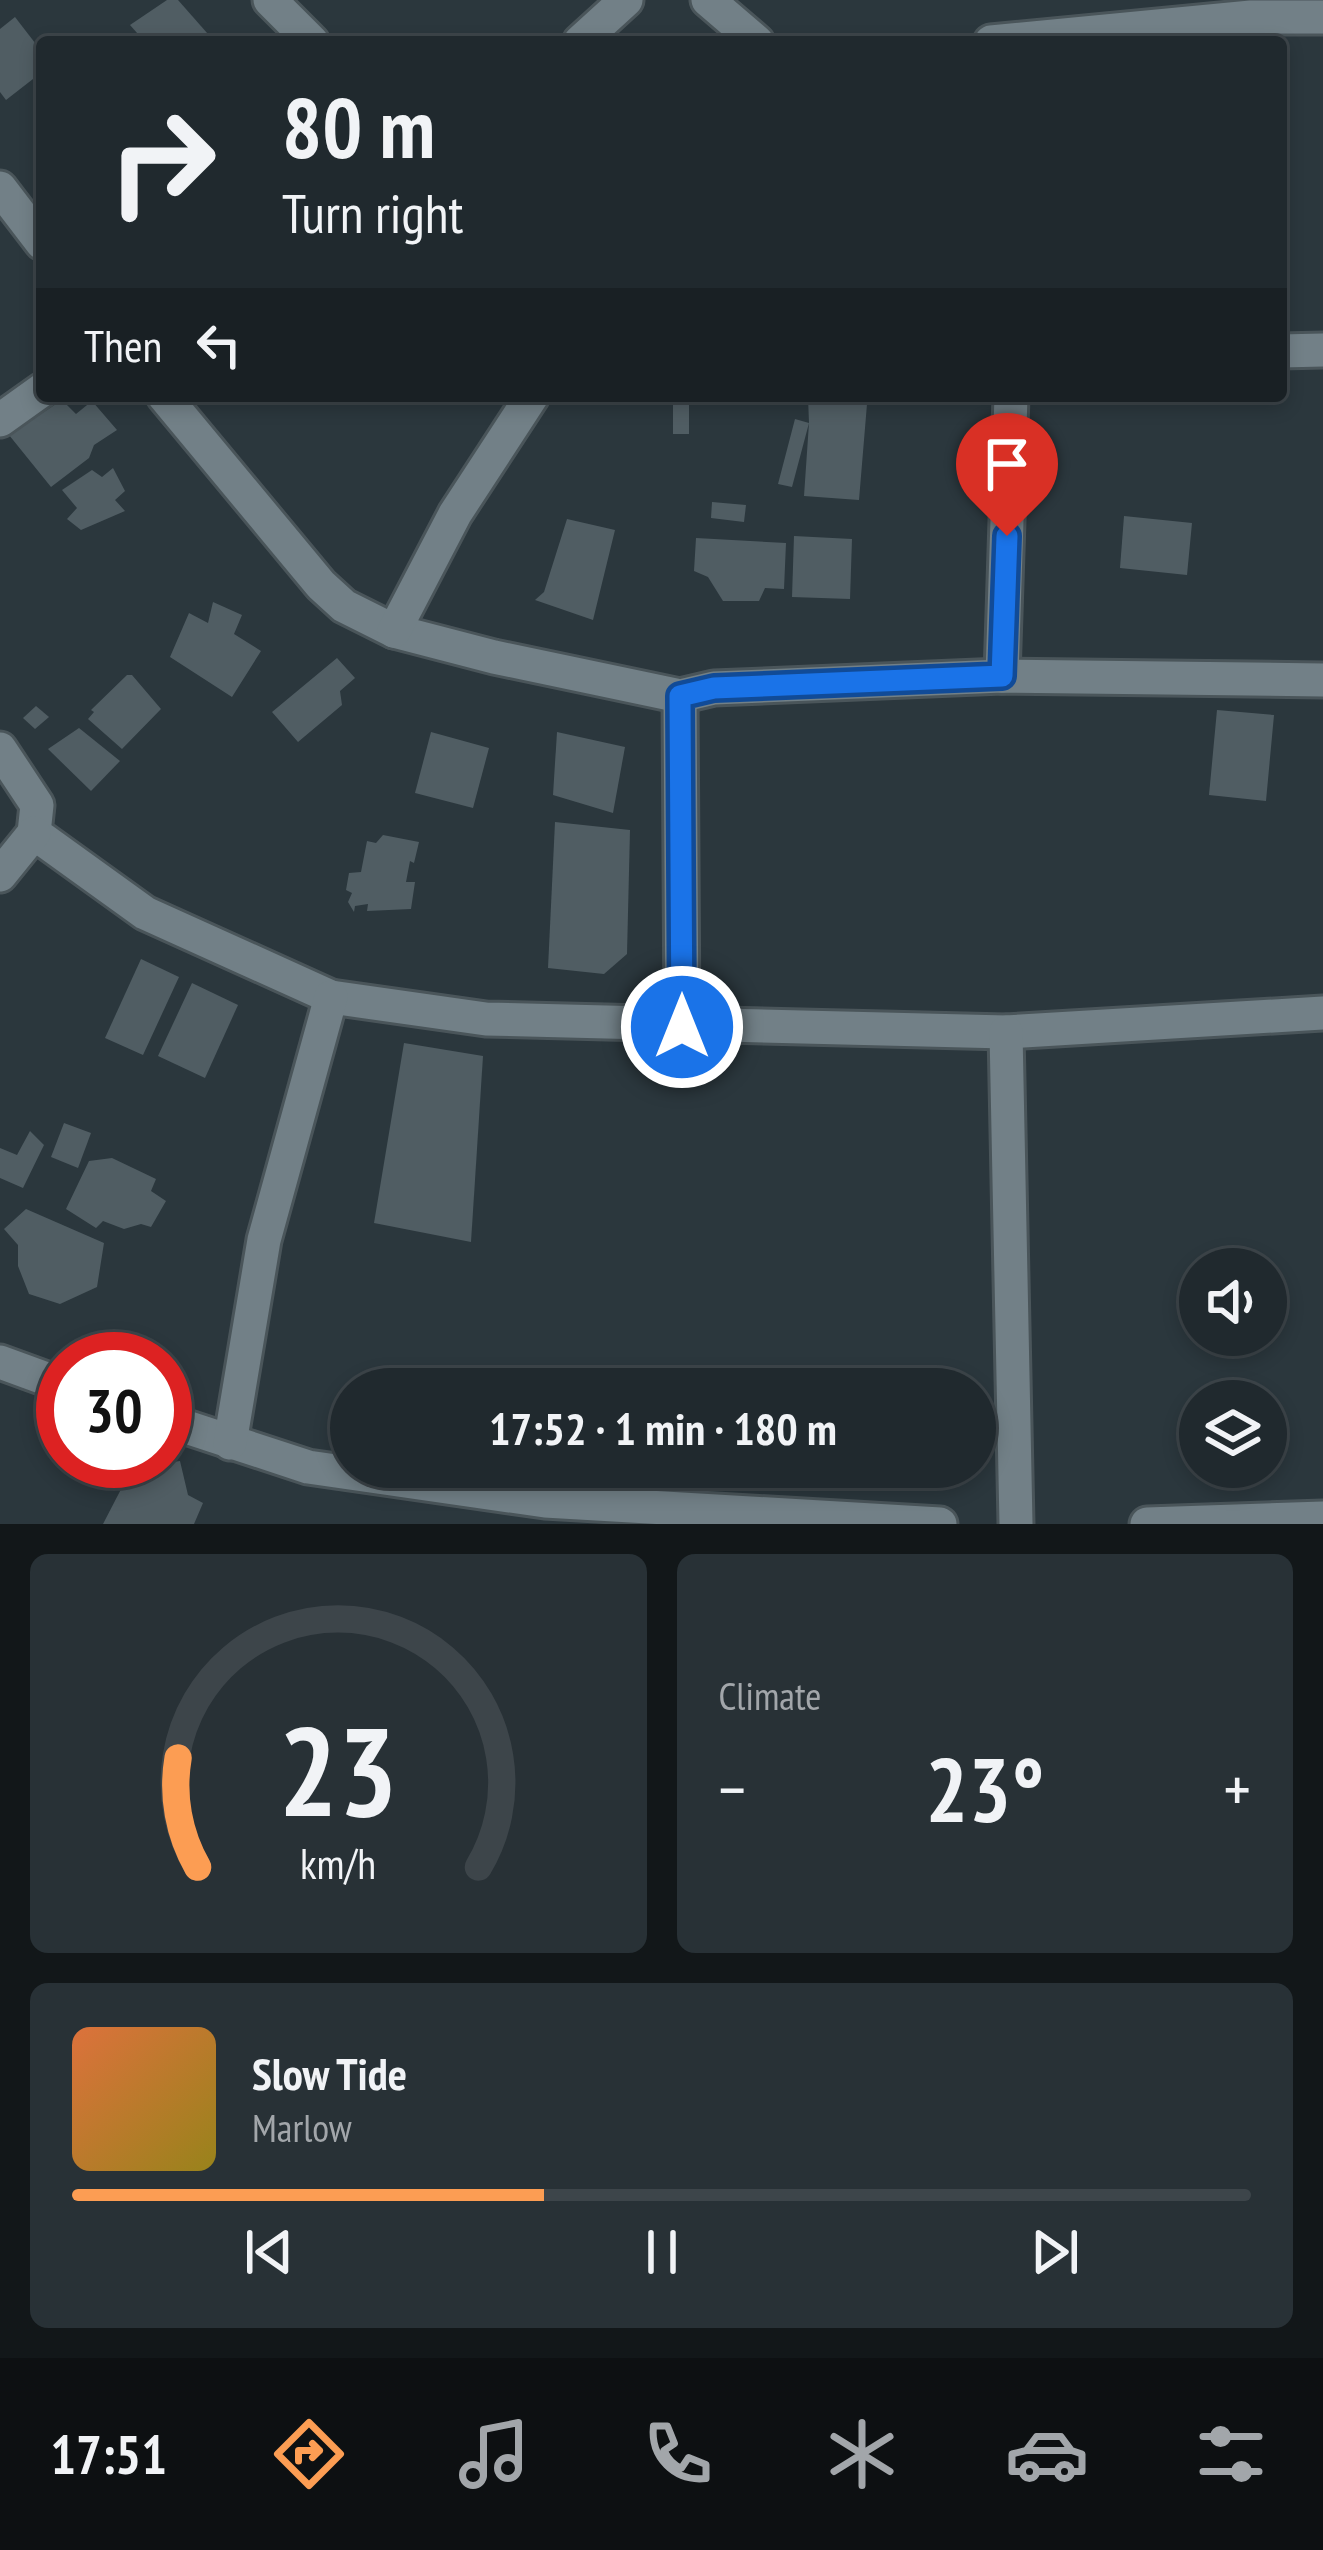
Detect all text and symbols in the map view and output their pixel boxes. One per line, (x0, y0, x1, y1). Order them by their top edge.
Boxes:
text: 80 m (282, 72, 435, 181)
icon: right (84, 84, 240, 240)
text: Turn right (282, 178, 463, 248)
icon: left (186, 312, 252, 378)
text: Then (84, 316, 162, 374)
pin (956, 413, 1058, 536)
icon: arrive (974, 431, 1040, 497)
position arrow (619, 964, 745, 1090)
map controls (1179, 1248, 1287, 1488)
button: sound (1179, 1248, 1287, 1356)
speed limit sign: 30 (36, 1332, 192, 1488)
button: layers (1179, 1380, 1287, 1488)
text: 17:52 · 1 min · 180 m (489, 1399, 837, 1457)
text: Climate (719, 1670, 821, 1721)
text: 23 (279, 1689, 398, 1850)
text: 23° (925, 1730, 1044, 1847)
text: − (719, 1746, 746, 1831)
text: + (1224, 1746, 1251, 1831)
text: km/h (300, 1834, 376, 1890)
text: Slow Tide (252, 2044, 407, 2102)
text: Marlow (252, 2102, 352, 2153)
icon: previous (236, 2219, 302, 2285)
icon: pause (629, 2219, 695, 2285)
icon: next (1022, 2219, 1088, 2285)
icon: directions (267, 2412, 351, 2496)
icon: music (452, 2412, 536, 2496)
icon: phone (636, 2412, 720, 2496)
icon: climate (820, 2412, 904, 2496)
icon: car (1005, 2412, 1089, 2496)
icon: filters (1189, 2412, 1273, 2496)
text: 17:51 (50, 2419, 167, 2489)

